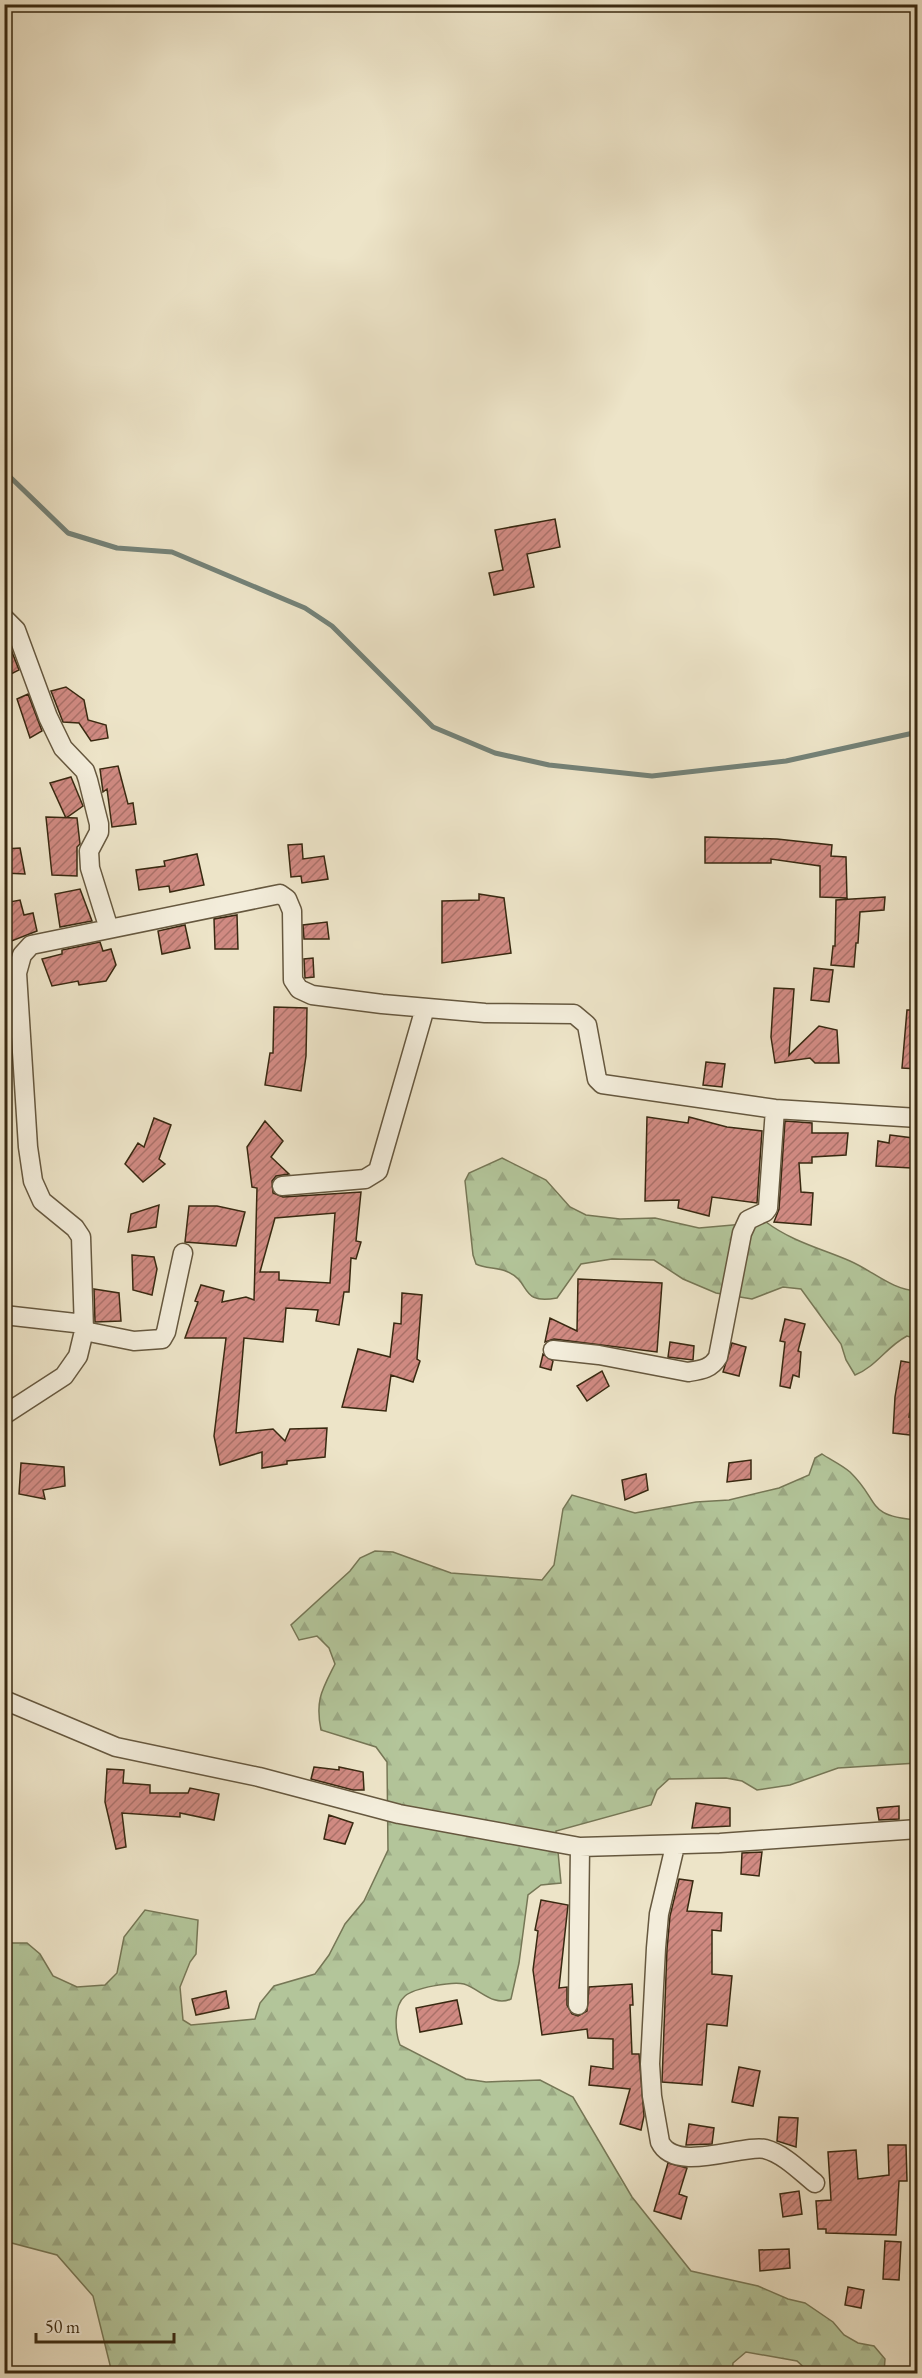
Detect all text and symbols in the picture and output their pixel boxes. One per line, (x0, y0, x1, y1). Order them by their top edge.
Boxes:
scale bar (36, 2306, 174, 2344)
text: 50 m (45, 2315, 80, 2338)

